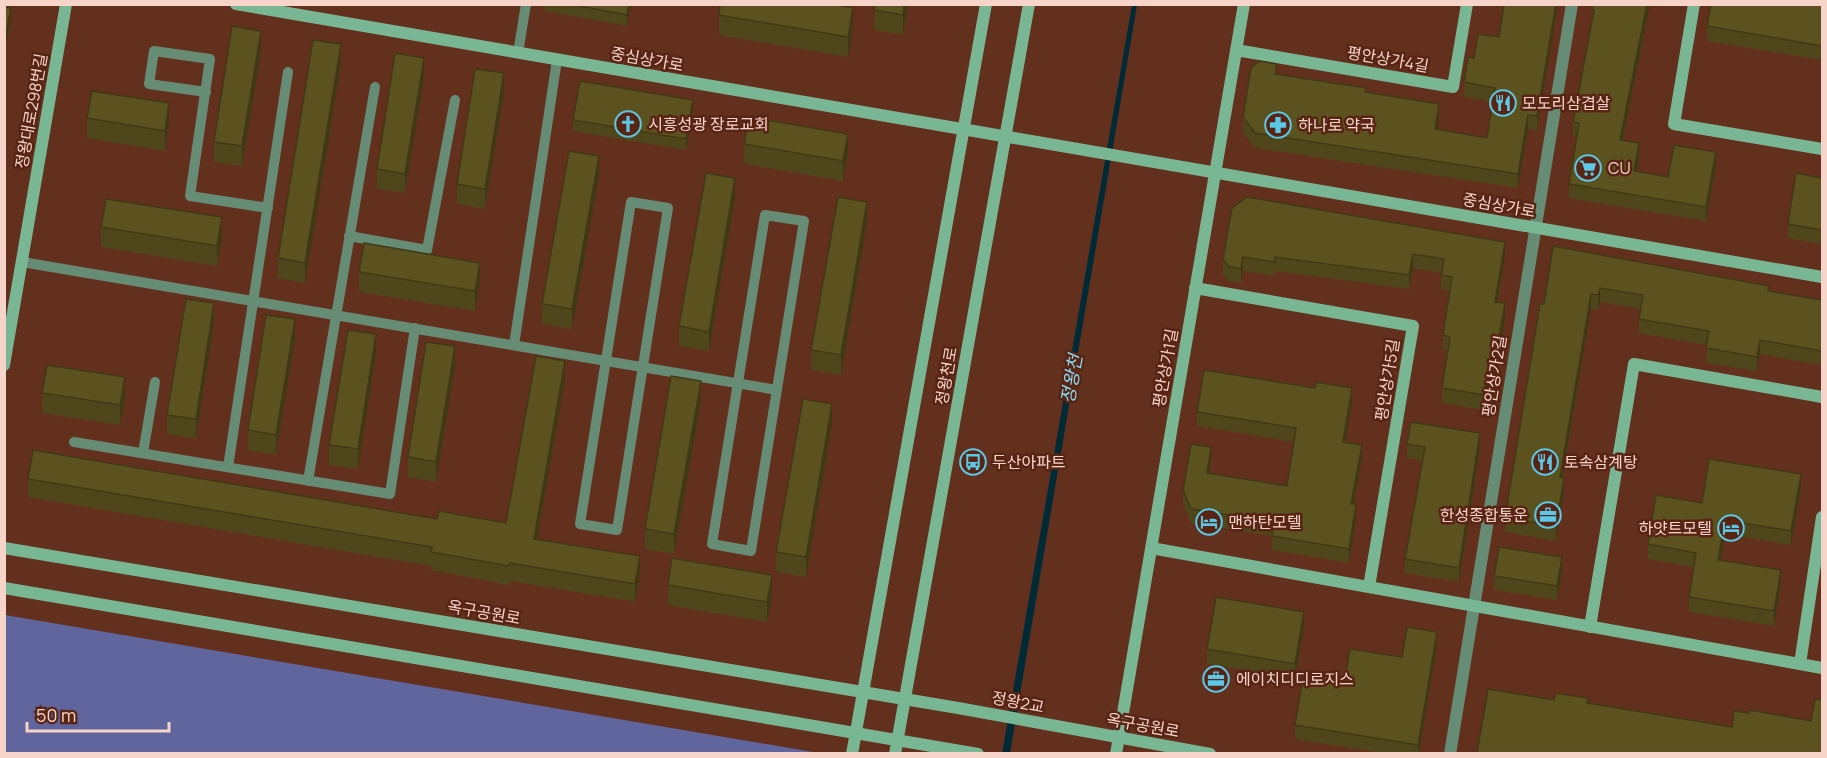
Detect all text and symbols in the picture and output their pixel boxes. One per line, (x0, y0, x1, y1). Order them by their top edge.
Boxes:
street label: 평안상가4길 (1345, 41, 1431, 77)
street label: 중심상가로 (609, 42, 685, 76)
street label: 정왕대로298번길 (10, 52, 52, 170)
restaurant icon: 모도리삼겹살 (1488, 88, 1518, 118)
place label: 모도리삼겹살 (1522, 92, 1611, 114)
church icon: 시흥성광 장로교회 (613, 109, 643, 139)
pharmacy icon: 하나로 약국 (1263, 110, 1293, 140)
place label: 시흥성광 장로교회 (648, 113, 769, 135)
place label: 하나로 약국 (1298, 114, 1375, 136)
supermarket icon: CU (1573, 153, 1603, 183)
place label: CU (1608, 157, 1631, 179)
street label: 중심상가로 (1461, 188, 1537, 222)
street label: 평안상가1길 (1147, 327, 1183, 409)
street label: 평안상가2길 (1477, 333, 1511, 419)
street label: 평안상가5길 (1370, 337, 1404, 423)
street label: 정왕천로 (930, 345, 962, 407)
water label: 정왕천 (1055, 350, 1088, 406)
bus stop icon: 두산아파트 (958, 447, 988, 477)
restaurant icon: 토속삼계탕 (1530, 447, 1560, 477)
place label: 두산아파트 (992, 451, 1066, 473)
place label: 토속삼계탕 (1564, 451, 1638, 473)
office icon: 한성종합통운 (1533, 500, 1563, 530)
place label: 한성종합통운 (1440, 504, 1528, 526)
hotel icon: 맨하탄모텔 (1194, 507, 1224, 537)
place label: 맨하탄모텔 (1228, 511, 1302, 533)
hotel icon: 하얏트모텔 (1716, 513, 1746, 543)
place label: 하얏트모텔 (1638, 517, 1712, 539)
street label: 옥구공원로 (446, 595, 522, 629)
office icon: 에이치디디로지스 (1201, 664, 1231, 694)
place label: 에이치디디로지스 (1236, 668, 1354, 690)
street label: 정왕2교 (990, 686, 1046, 718)
scale bar (27, 695, 170, 733)
text: 50 m (36, 703, 76, 727)
street label: 옥구공원로 (1105, 708, 1181, 742)

